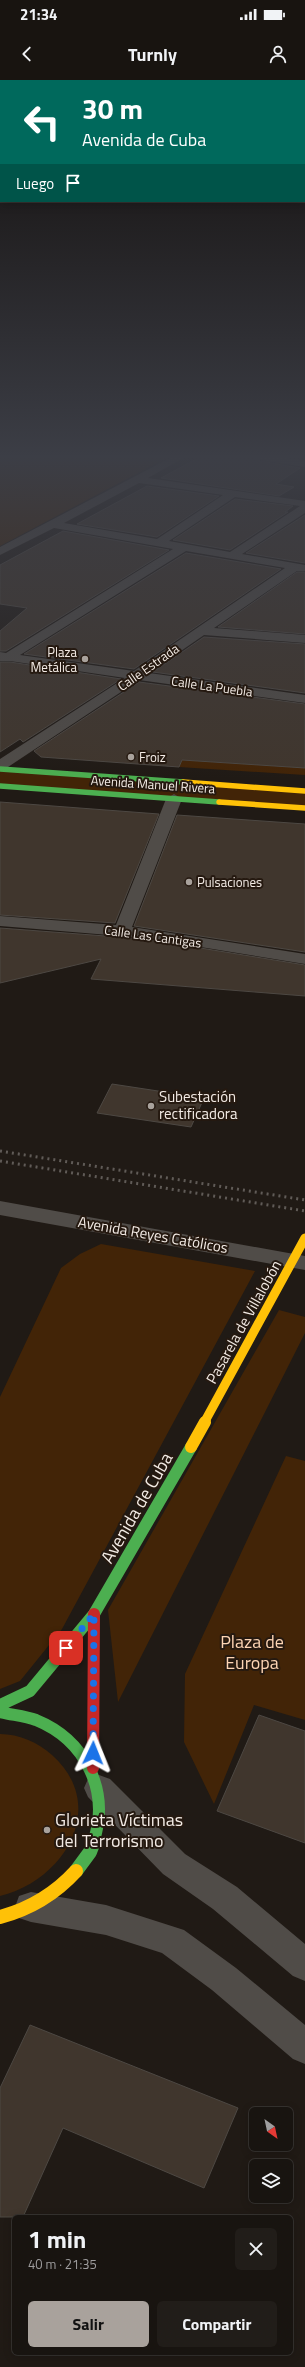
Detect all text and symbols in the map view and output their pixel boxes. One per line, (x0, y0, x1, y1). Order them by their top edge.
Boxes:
text: 21:34 (20, 3, 57, 26)
text: Turnly (128, 41, 177, 68)
icon: back (16, 43, 38, 65)
icon: person (267, 43, 289, 65)
text: 30 m (82, 87, 143, 130)
icon: left (16, 96, 68, 148)
text: Avenida de Cuba (82, 126, 206, 153)
text: Luego (16, 172, 54, 195)
icon: arrive (62, 172, 84, 194)
street label: Calle Estrada (113, 638, 183, 696)
place label: Plaza Metálica (31, 642, 77, 677)
marker: Plaza Metálica (80, 654, 90, 664)
street label: Calle La Puebla (170, 670, 255, 702)
place label: Froiz (139, 747, 166, 767)
marker: Froiz (126, 752, 136, 762)
street label: Avenida Manuel Rivera (90, 770, 216, 798)
place label: Pulsaciones (197, 872, 262, 892)
marker: Pulsaciones (184, 877, 194, 887)
street label: Calle Las Cantigas (103, 919, 203, 953)
place label: Subestación rectificadora (159, 1085, 238, 1125)
marker: Subestación rectificadora (146, 1101, 156, 1111)
street label: Avenida Reyes Católicos (76, 1210, 230, 1259)
street label: Pasarela de Villalobón (200, 1256, 287, 1388)
street label: Avenida de Cuba (94, 1447, 179, 1568)
park label: Plaza de Europa (220, 1628, 284, 1676)
pin (49, 1631, 83, 1665)
icon: arrive (55, 1637, 77, 1659)
position arrow (72, 1732, 114, 1774)
place label: Glorieta Víctimas del Terrorismo (55, 1806, 183, 1854)
marker: Glorieta Víctimas del Terrorismo (42, 1825, 52, 1835)
north arrow (249, 2107, 293, 2151)
map controls (249, 2107, 293, 2203)
button: layers (249, 2159, 293, 2203)
text: 1 min (28, 2221, 86, 2257)
button: close (235, 2228, 277, 2270)
text: 40 m · 21:35 (28, 2254, 97, 2274)
button: Salir (28, 2301, 149, 2347)
button: Compartir (157, 2301, 277, 2347)

